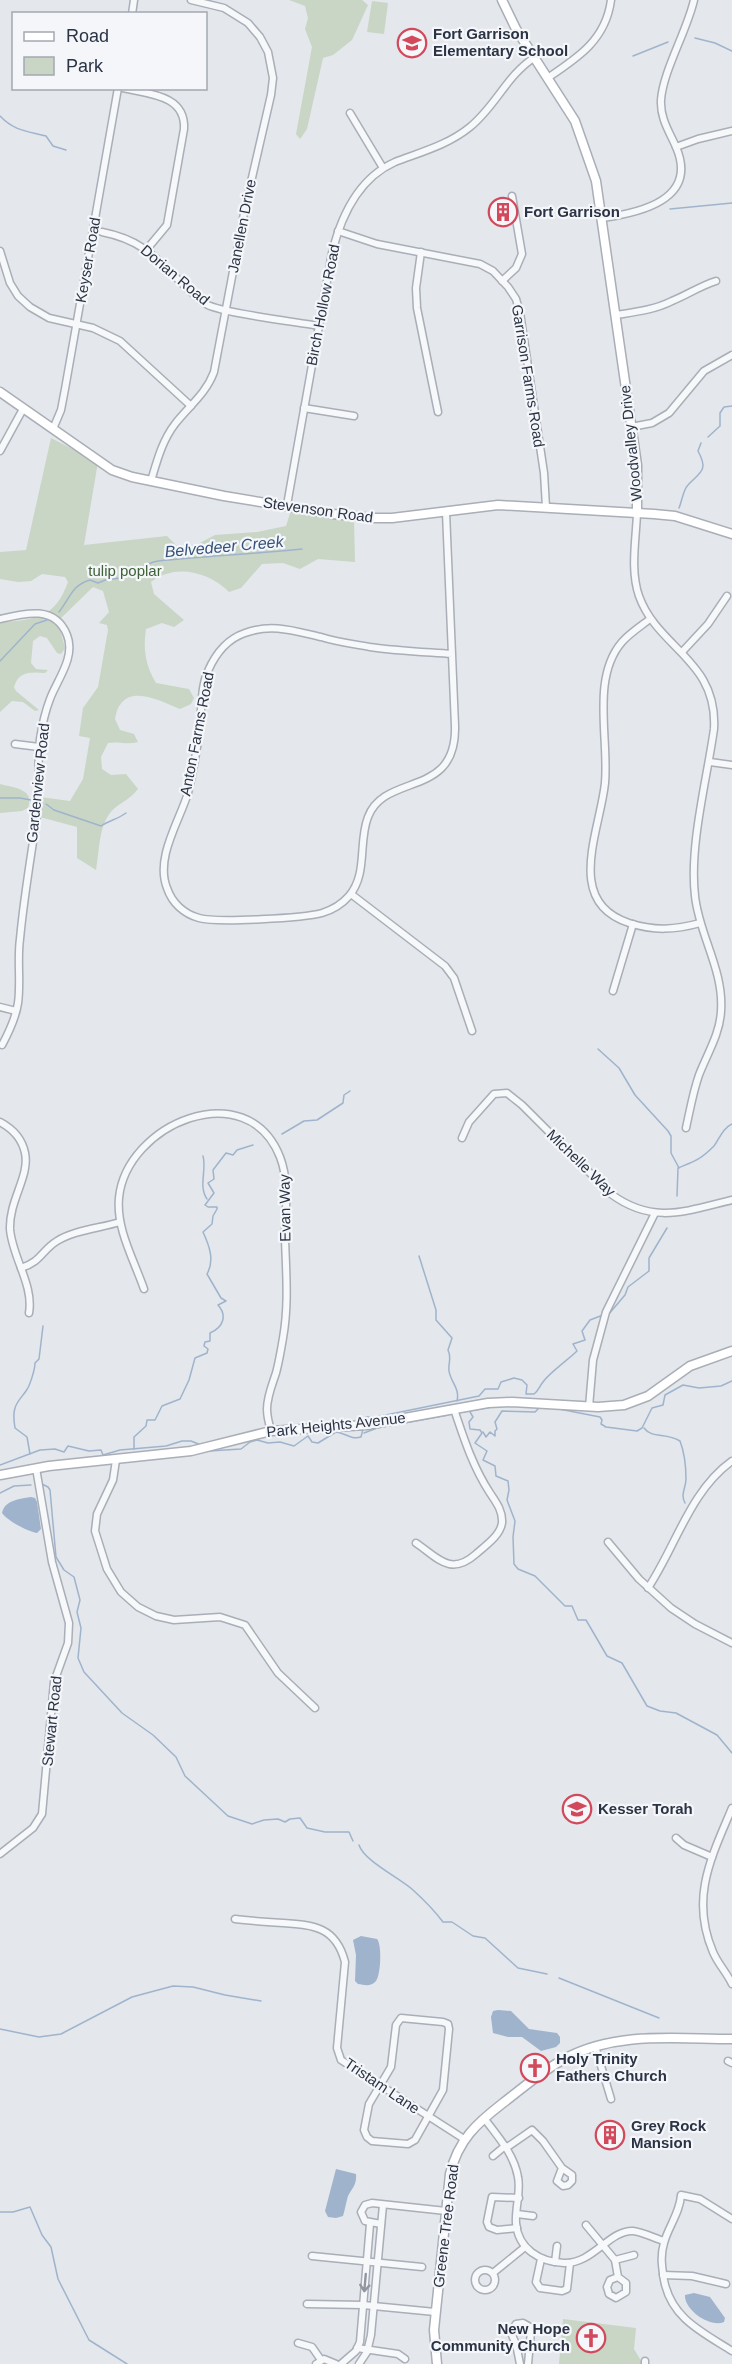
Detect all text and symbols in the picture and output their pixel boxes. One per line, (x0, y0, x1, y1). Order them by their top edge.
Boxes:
legend (12, 12, 207, 90)
place label: Fort Garrison Elementary School (433, 25, 568, 59)
text: Road (66, 26, 109, 46)
school or university icon: Fort Garrison Elementary School (396, 27, 428, 59)
text: Park (66, 56, 104, 76)
street label: Janellen Drive (224, 178, 259, 274)
building icon: Fort Garrison (487, 196, 519, 228)
place label: Fort Garrison (524, 203, 620, 220)
street label: Keyser Road (72, 216, 103, 304)
street label: Dorian Road (138, 241, 213, 308)
street label: Birch Hollow Road (302, 243, 343, 367)
street label: Garrison Farms Road (509, 303, 548, 448)
street label: Woodvalley Drive (616, 384, 645, 502)
street label: Stevenson Road (262, 493, 374, 526)
water label: Belvedeer Creek (164, 533, 285, 560)
park label: tulip poplar (88, 562, 162, 579)
street label: Anton Farms Road (176, 670, 217, 797)
street label: Gardenview Road (23, 722, 52, 844)
street label: Michelle Way (544, 1126, 619, 1200)
street label: Evan Way (275, 1173, 294, 1242)
street label: Park Heights Avenue (266, 1409, 406, 1440)
street label: Stewart Road (38, 1675, 65, 1767)
school or university icon: Kesser Torah (561, 1793, 593, 1825)
place label: Kesser Torah (598, 1800, 693, 1817)
place label: Holy Trinity Fathers Church (556, 2050, 667, 2084)
church icon: Holy Trinity Fathers Church (519, 2052, 551, 2084)
street label: Tristam Lane (341, 2054, 423, 2117)
place label: Grey Rock Mansion (631, 2117, 707, 2151)
building icon: Grey Rock Mansion (594, 2119, 626, 2151)
street label: Greene Tree Road (429, 2163, 462, 2289)
one-way arrow (359, 2273, 370, 2293)
place label: New Hope Community Church (431, 2320, 570, 2354)
church icon: New Hope Community Church (575, 2322, 607, 2354)

